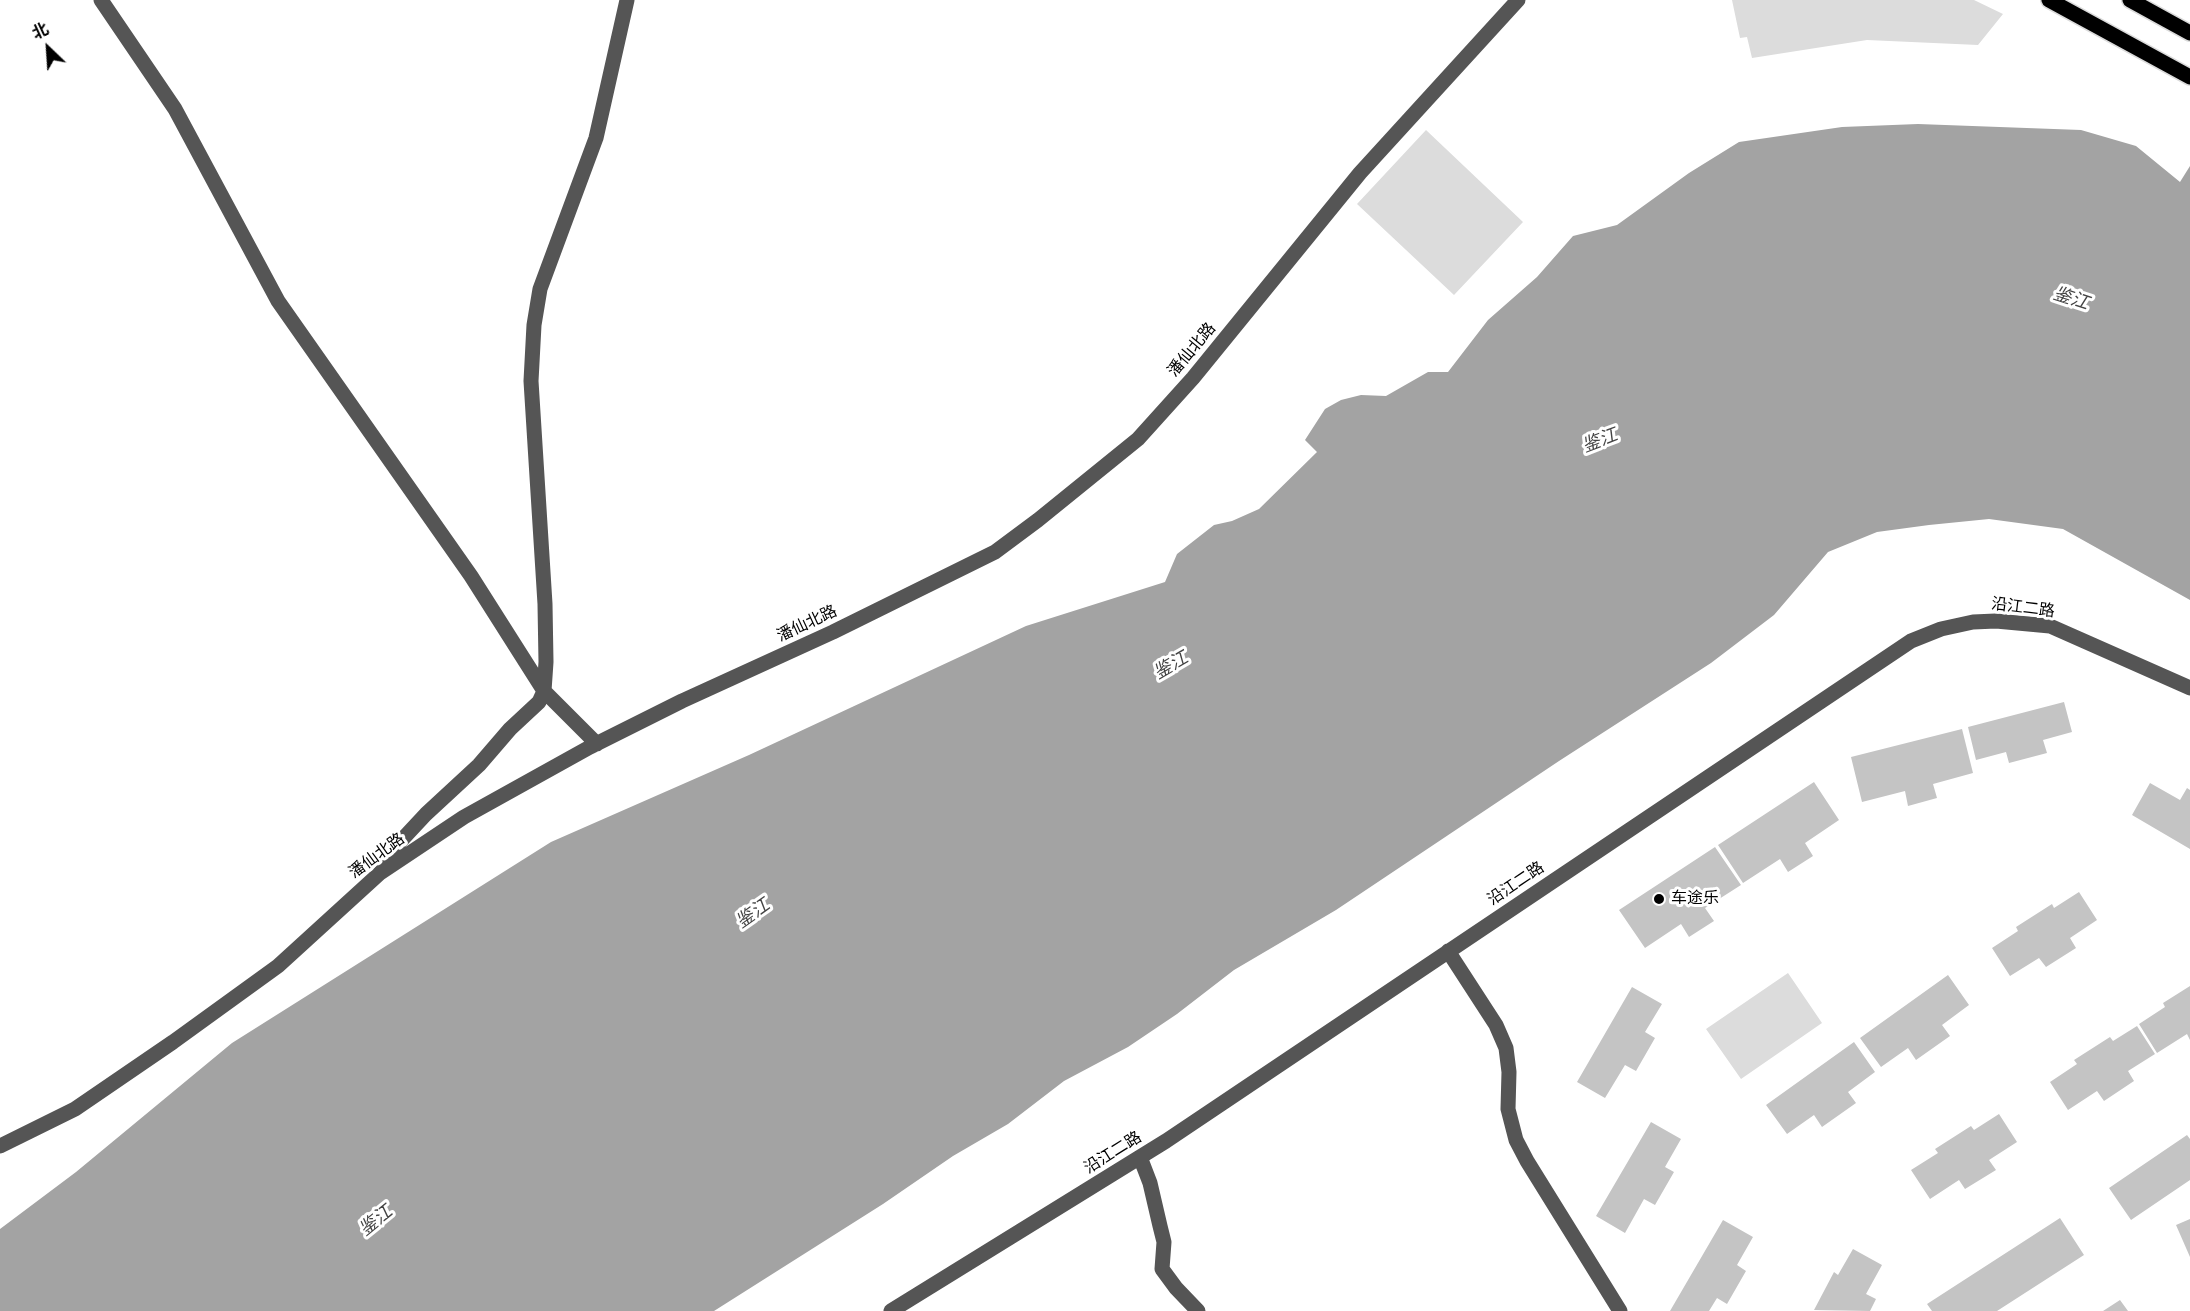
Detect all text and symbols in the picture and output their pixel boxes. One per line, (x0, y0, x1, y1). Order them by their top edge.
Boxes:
north arrow (18, 18, 78, 78)
text: 北 (29, 19, 51, 43)
water label: 鉴江 (2051, 283, 2091, 315)
street label: 潘仙北路 (1164, 319, 1220, 381)
water label: 鉴江 (1579, 424, 1621, 458)
street label: 沿江二路 (1990, 595, 2056, 621)
street label: 潘仙北路 (774, 602, 840, 646)
water label: 鉴江 (1150, 648, 1192, 684)
street label: 潘仙北路 (345, 829, 409, 883)
street label: 沿江二路 (1484, 858, 1548, 910)
place label: 车途乐 (1671, 889, 1719, 909)
marker: 车途乐 (1652, 892, 1666, 906)
water label: 鉴江 (732, 895, 774, 933)
street label: 沿江二路 (1081, 1128, 1145, 1178)
water label: 鉴江 (355, 1201, 397, 1241)

